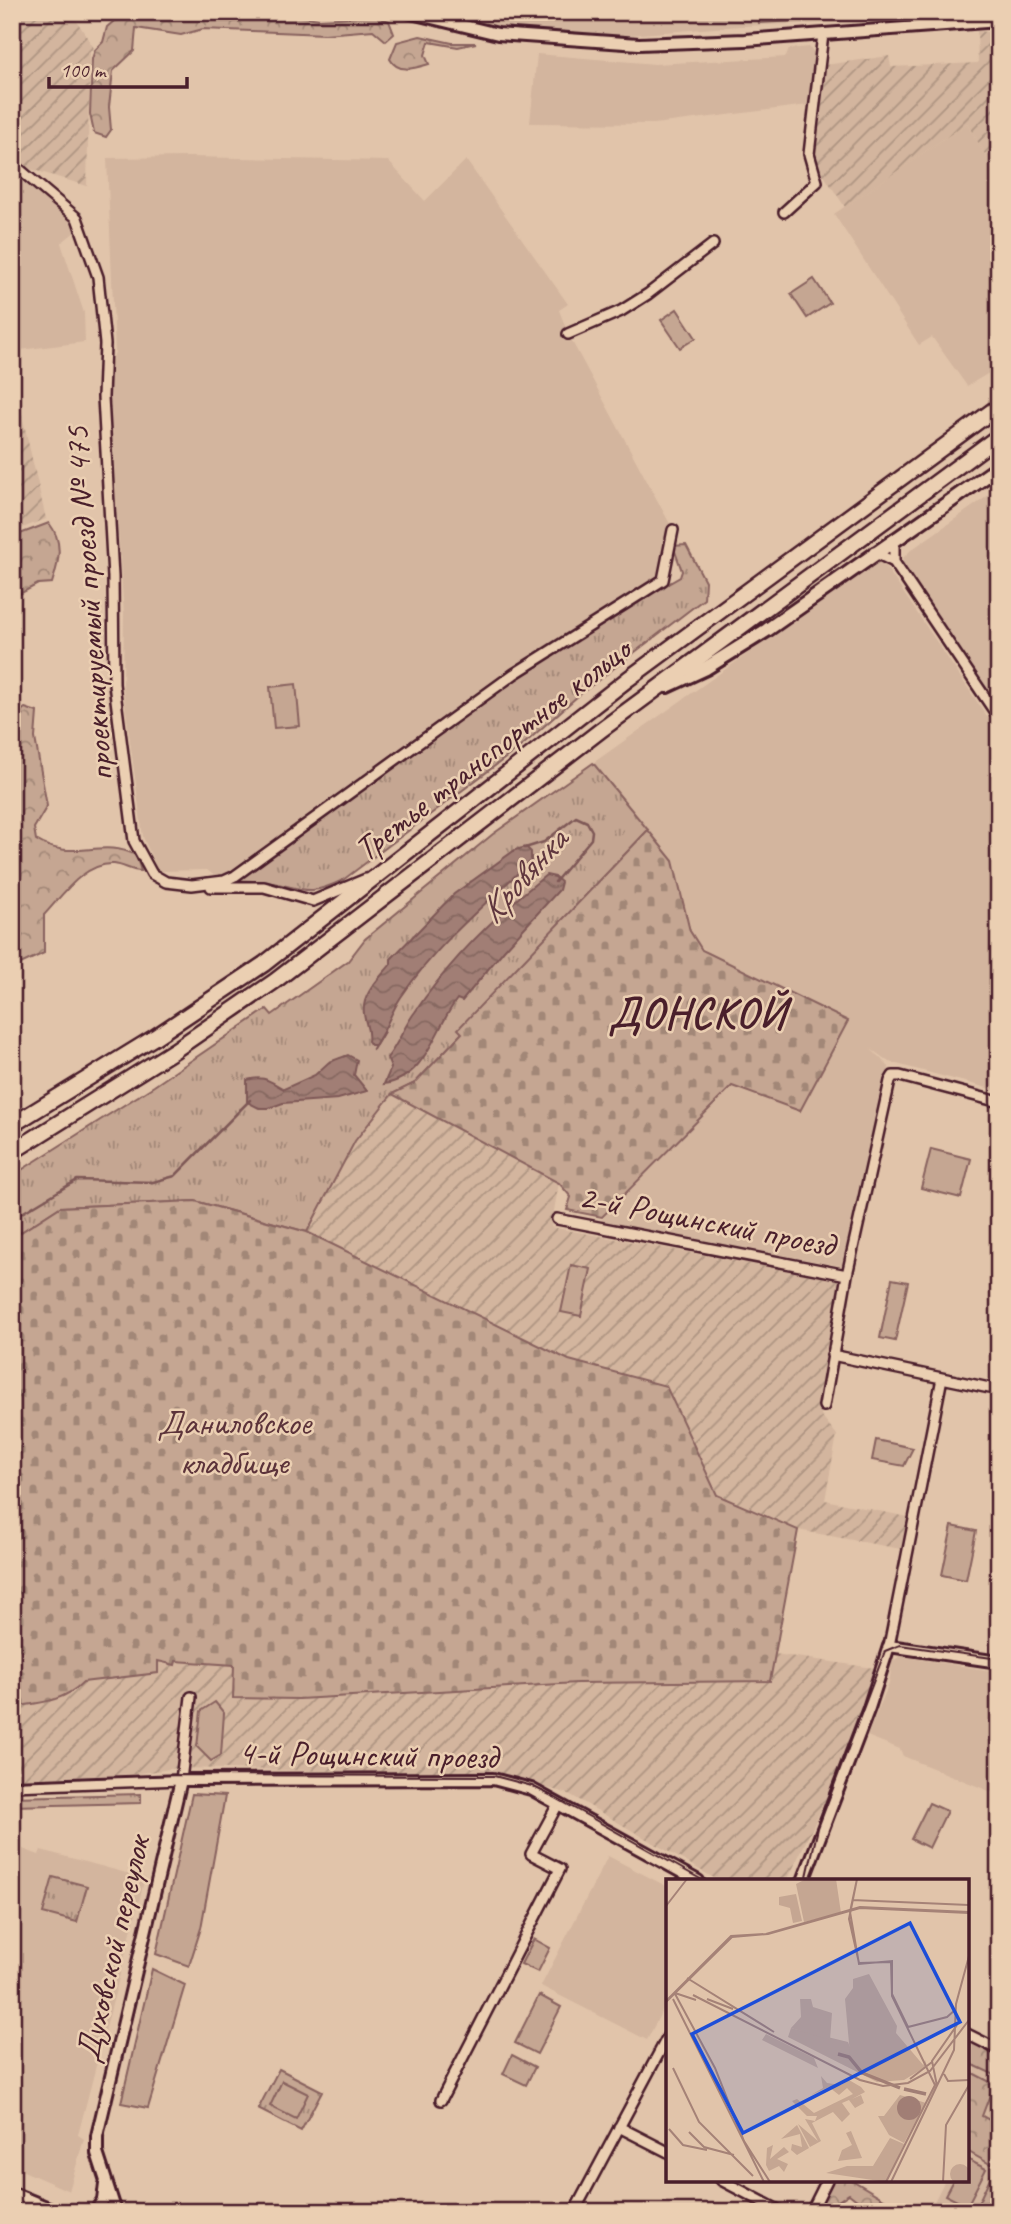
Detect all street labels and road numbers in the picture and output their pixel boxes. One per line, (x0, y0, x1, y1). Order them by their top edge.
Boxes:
street label: проектируемый проезд № 475 (53, 423, 123, 783)
street label: Третье транспортное кольцо (345, 625, 643, 871)
street label: 2-й Рощинский проезд (575, 1174, 842, 1268)
street label: 4-й Рощинский проезд (238, 1730, 502, 1779)
street label: Духовской переулок (65, 1829, 161, 2066)

